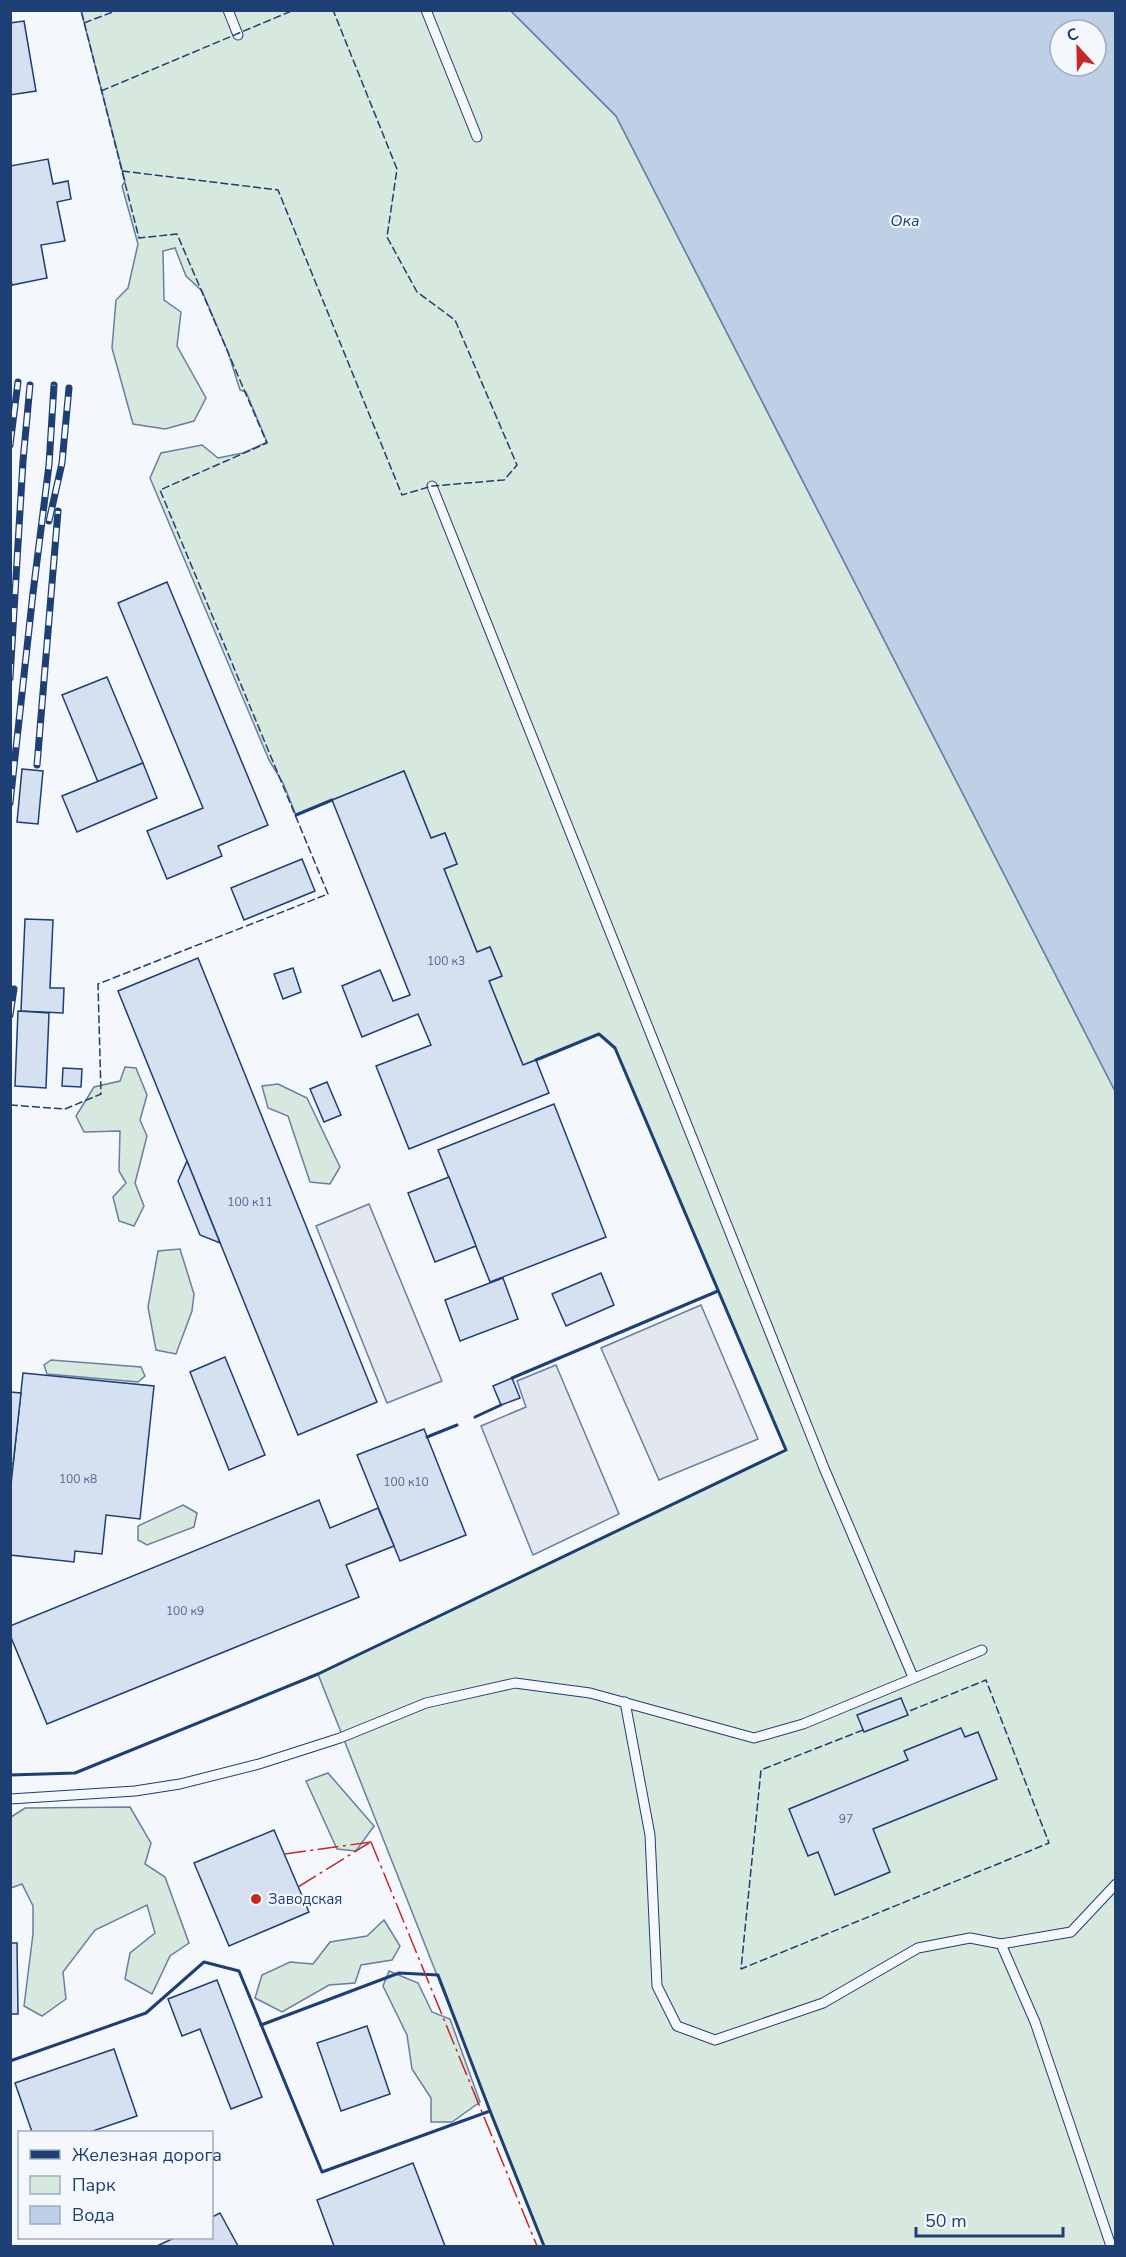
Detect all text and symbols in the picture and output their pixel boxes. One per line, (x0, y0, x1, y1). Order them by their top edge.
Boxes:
north arrow (1048, 18, 1108, 78)
text: С (1064, 23, 1082, 47)
water label: Ока (890, 210, 920, 232)
house number: 100 к3 (427, 953, 465, 969)
house number: 100 к11 (227, 1194, 273, 1210)
house number: 100 к8 (59, 1471, 97, 1487)
house number: 100 к10 (383, 1474, 429, 1490)
house number: 100 к9 (166, 1603, 204, 1619)
house number: 97 (839, 1811, 853, 1827)
place label: Заводская (268, 1889, 342, 1909)
marker: Заводская (249, 1892, 263, 1906)
legend (18, 2131, 213, 2239)
text: Железная дорога (72, 2143, 222, 2167)
text: Парк (72, 2173, 116, 2197)
scale bar (916, 2200, 1063, 2238)
text: Вода (72, 2203, 115, 2227)
text: 50 m (925, 2209, 967, 2233)

